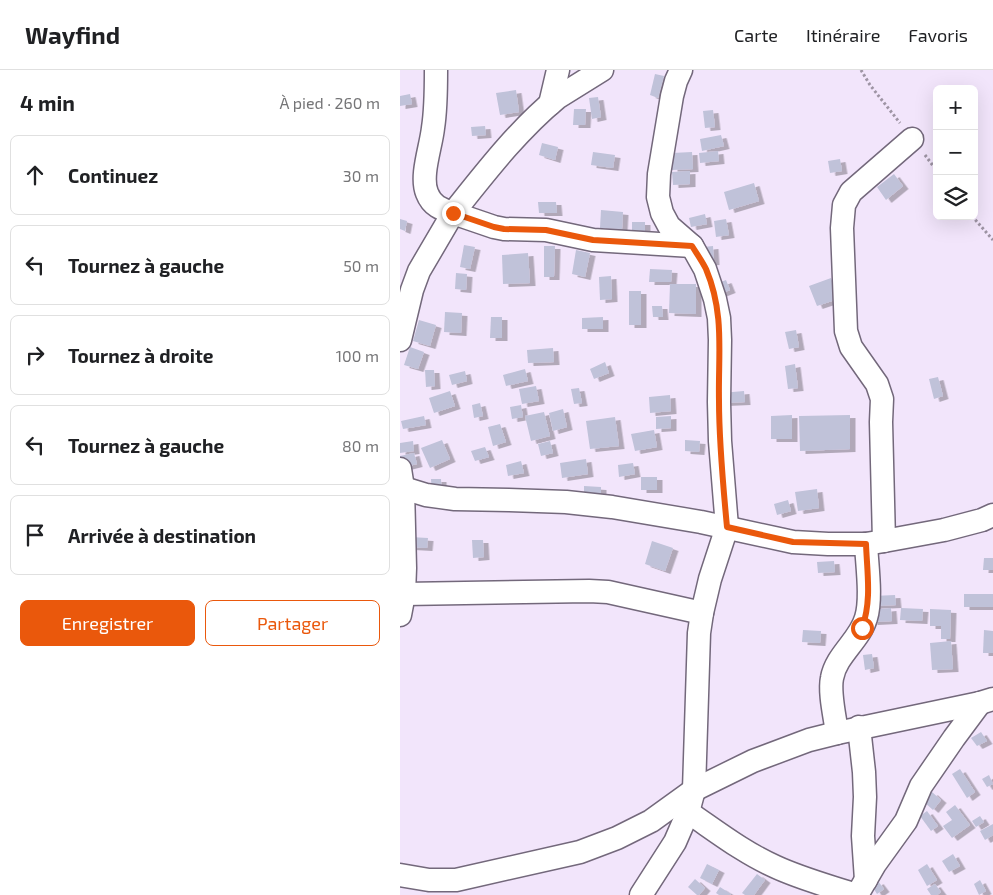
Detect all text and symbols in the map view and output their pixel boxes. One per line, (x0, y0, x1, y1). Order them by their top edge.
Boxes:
text: Wayfind (25, 20, 120, 49)
text: Carte (734, 24, 778, 46)
text: Itinéraire (806, 24, 880, 46)
text: Favoris (908, 24, 968, 46)
map controls (933, 85, 978, 220)
button: + (933, 85, 978, 130)
text: 4 min (20, 90, 75, 115)
text: À pied · 260 m (280, 93, 380, 112)
button: − (933, 130, 978, 175)
icon: ahead (21, 161, 49, 189)
text: Continuez (68, 164, 158, 187)
text: 30 m (343, 166, 379, 185)
button: layers (933, 175, 978, 220)
route end (442, 202, 465, 225)
icon: left (21, 251, 49, 279)
text: Tournez à gauche (68, 254, 224, 277)
text: 50 m (343, 256, 379, 275)
icon: right (21, 341, 49, 369)
text: Tournez à droite (68, 344, 214, 367)
text: 100 m (336, 346, 379, 365)
icon: left (21, 431, 49, 459)
text: Tournez à gauche (68, 434, 224, 457)
text: 80 m (342, 436, 379, 455)
icon: arrive (21, 521, 49, 549)
text: Arrivée à destination (68, 524, 256, 547)
button: Enregistrer (20, 600, 195, 646)
button: Partager (205, 600, 380, 646)
route start (851, 617, 874, 640)

